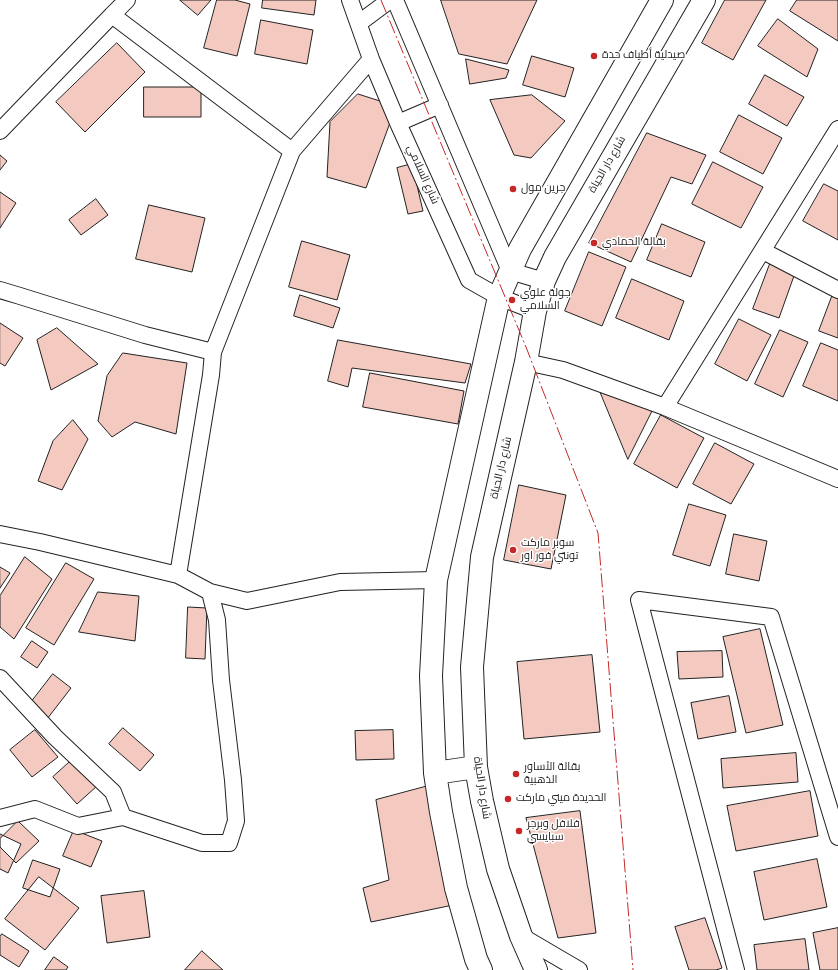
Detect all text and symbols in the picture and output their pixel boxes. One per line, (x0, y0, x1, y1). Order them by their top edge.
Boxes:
place label: صيدلية أطياف حدة (602, 49, 685, 63)
marker: صيدلية أطياف حدة (589, 51, 599, 61)
street label: شارع دار الحياة (586, 134, 630, 196)
street label: شارع السلامي (403, 143, 441, 207)
place label: جرين مول (521, 182, 565, 196)
marker: جرين مول (508, 184, 518, 194)
place label: بقالة الحمادي (602, 236, 666, 250)
marker: بقالة الحمادي (589, 238, 599, 248)
place label: جولة علوي السلامي (520, 287, 571, 313)
marker: جولة علوي السلامي (507, 295, 517, 305)
street label: شارع دار الحياة (488, 436, 516, 500)
place label: سوبر ماركت تونتي فور اور (521, 537, 578, 563)
marker: سوبر ماركت تونتي فور اور (508, 545, 518, 555)
street label: شارع دار الحياة (470, 756, 492, 820)
place label: بقالة الأساور الذهبية (524, 761, 580, 787)
marker: بقالة الأساور الذهبية (511, 769, 521, 779)
place label: الحديدة ميني ماركت (516, 792, 606, 806)
marker: الحديدة ميني ماركت (503, 794, 513, 804)
place label: فلافل وبرجر سبايسي (527, 818, 580, 844)
marker: فلافل وبرجر سبايسي (514, 826, 524, 836)

